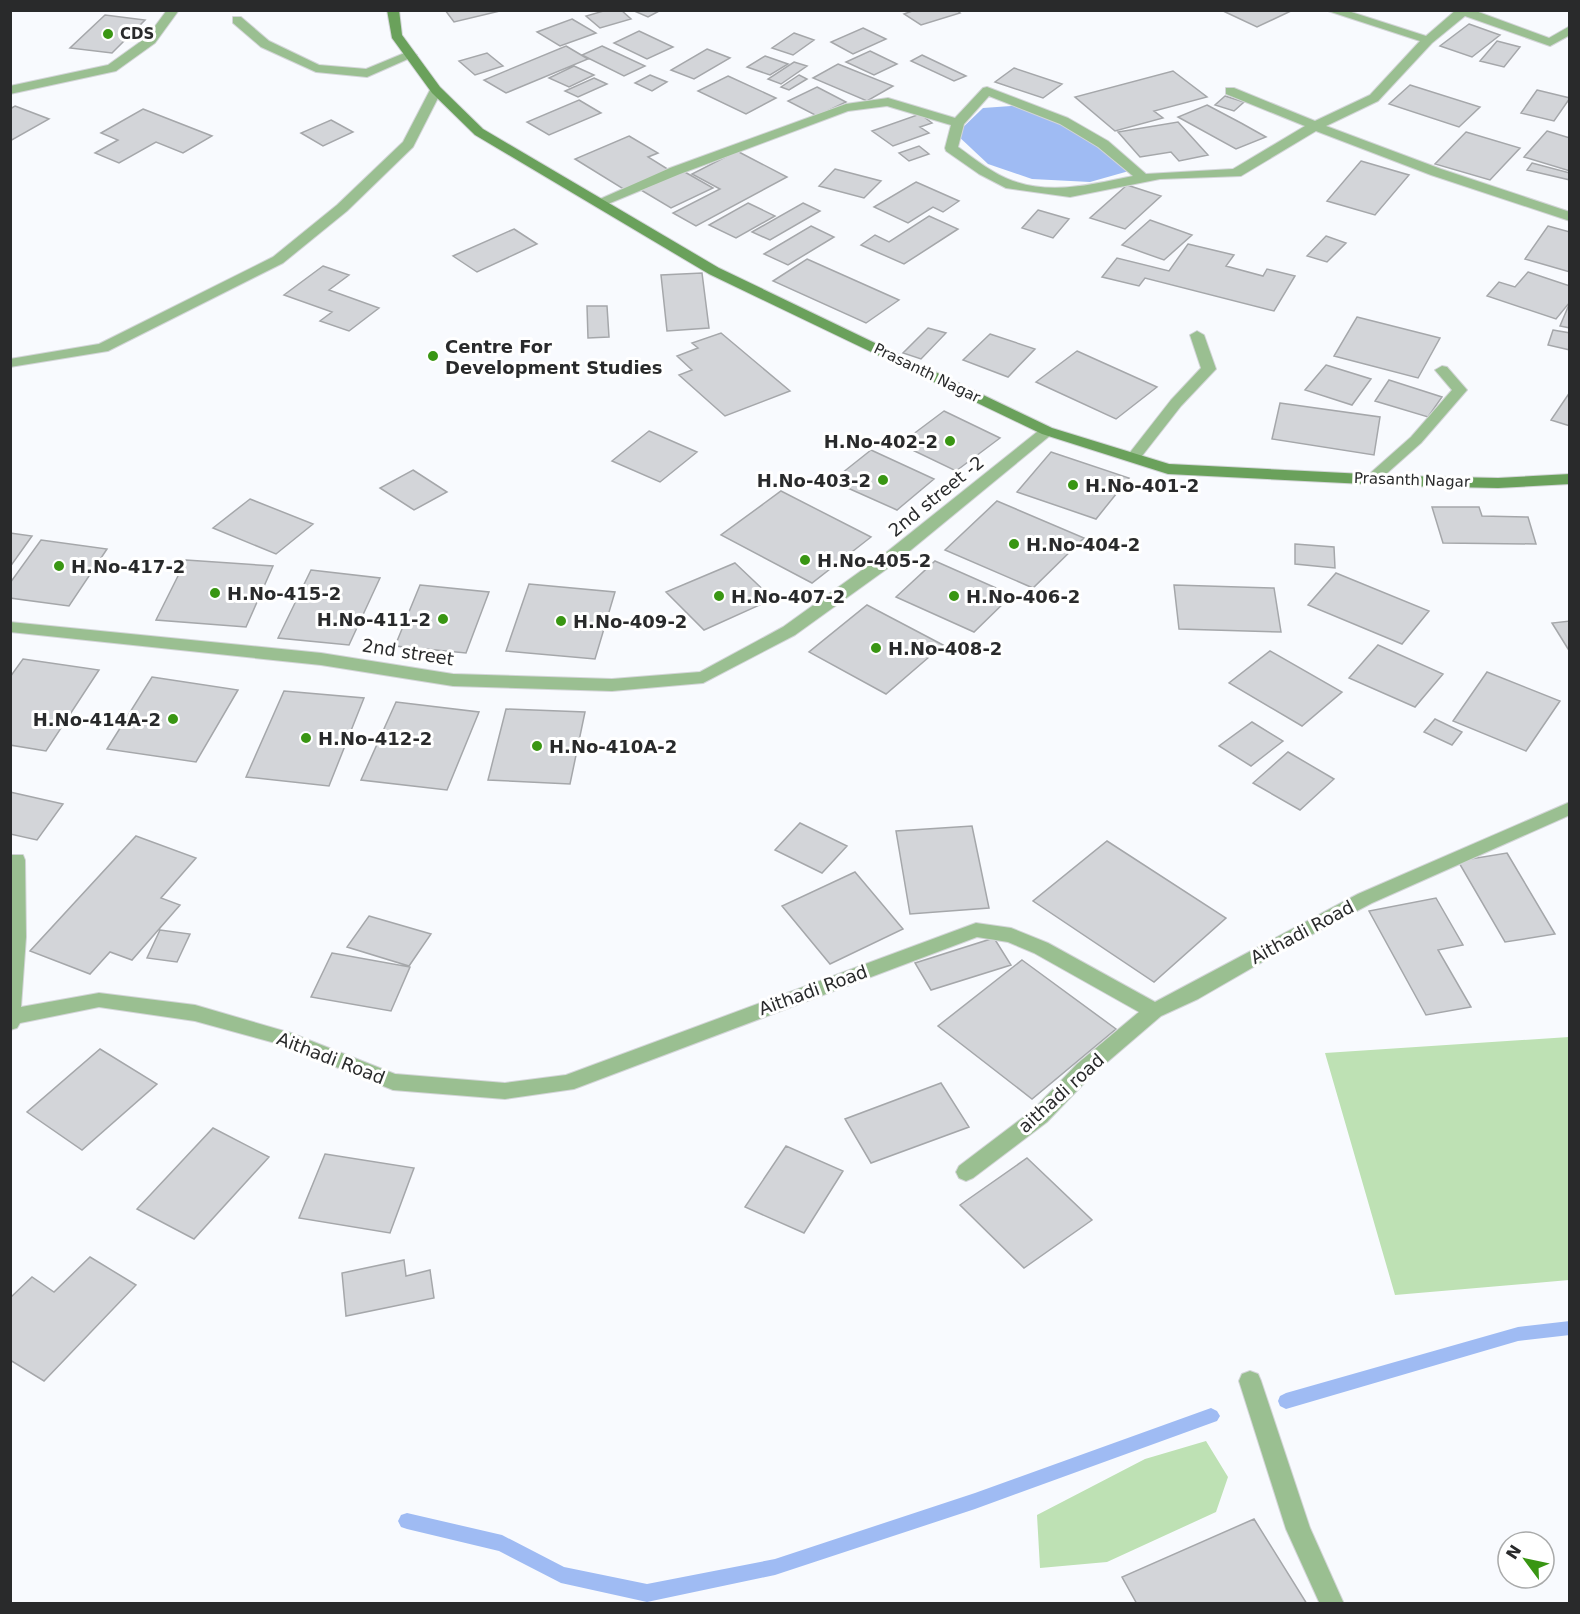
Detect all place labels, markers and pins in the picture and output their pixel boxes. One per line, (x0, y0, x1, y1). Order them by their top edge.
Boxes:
place label: CDS (120, 25, 154, 43)
marker: CDS (101, 27, 115, 41)
place label: Centre For Development Studies (445, 336, 663, 378)
marker: Centre For Development Studies (426, 349, 440, 363)
place label: H.No-402-2 (824, 431, 938, 452)
marker: H.No-402-2 (943, 434, 957, 448)
place label: H.No-403-2 (757, 470, 871, 491)
marker: H.No-403-2 (876, 473, 890, 487)
place label: H.No-401-2 (1085, 475, 1199, 496)
marker: H.No-401-2 (1066, 478, 1080, 492)
place label: H.No-404-2 (1026, 534, 1140, 555)
marker: H.No-404-2 (1007, 537, 1021, 551)
place label: H.No-405-2 (817, 550, 931, 571)
marker: H.No-405-2 (798, 553, 812, 567)
place label: H.No-417-2 (71, 556, 185, 577)
marker: H.No-417-2 (52, 559, 66, 573)
place label: H.No-415-2 (227, 583, 341, 604)
marker: H.No-415-2 (208, 586, 222, 600)
place label: H.No-407-2 (731, 586, 845, 607)
place label: H.No-406-2 (966, 586, 1080, 607)
marker: H.No-407-2 (712, 589, 726, 603)
marker: H.No-406-2 (947, 589, 961, 603)
place label: H.No-411-2 (317, 609, 431, 630)
place label: H.No-409-2 (573, 611, 687, 632)
marker: H.No-411-2 (436, 612, 450, 626)
marker: H.No-409-2 (554, 614, 568, 628)
place label: H.No-408-2 (888, 638, 1002, 659)
marker: H.No-408-2 (869, 641, 883, 655)
place label: H.No-414A-2 (33, 709, 161, 730)
marker: H.No-414A-2 (166, 712, 180, 726)
place label: H.No-412-2 (318, 728, 432, 749)
marker: H.No-412-2 (299, 731, 313, 745)
place label: H.No-410A-2 (549, 736, 677, 757)
marker: H.No-410A-2 (530, 739, 544, 753)

